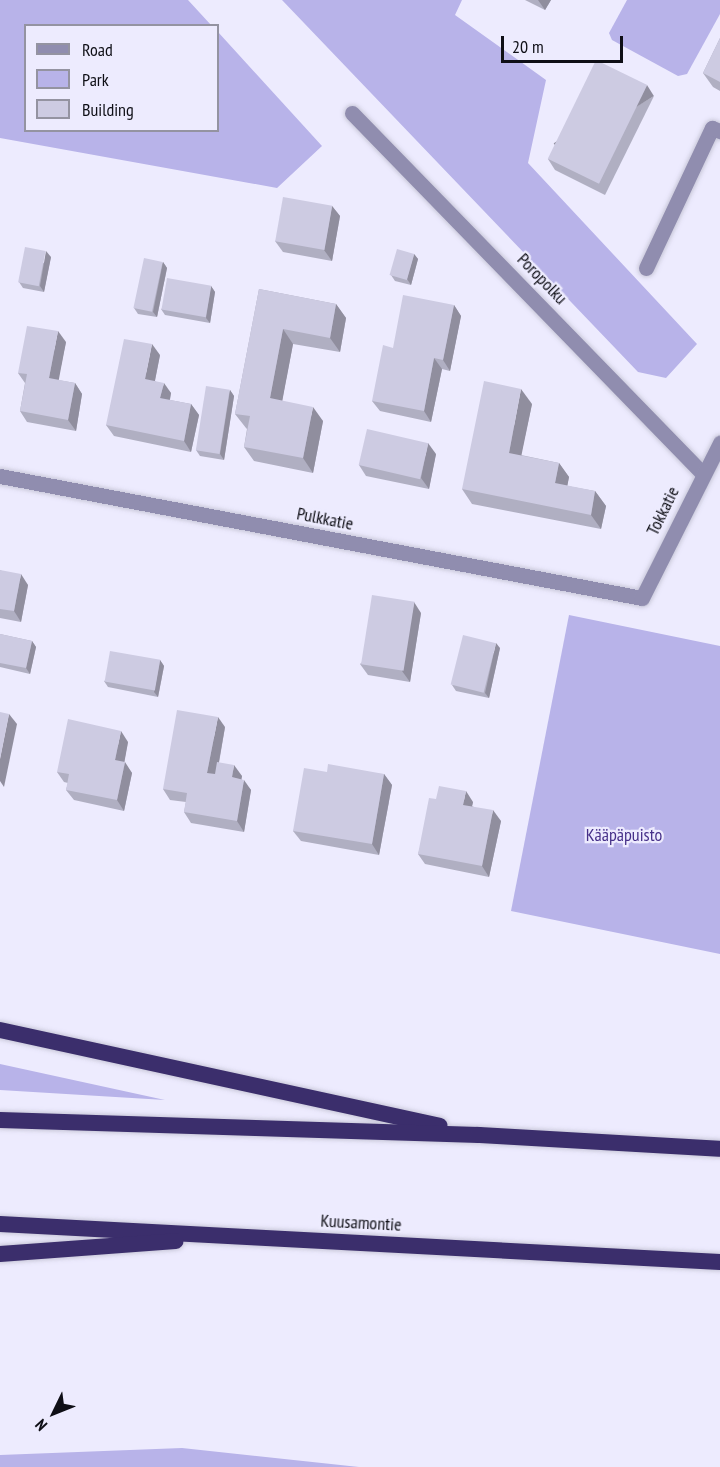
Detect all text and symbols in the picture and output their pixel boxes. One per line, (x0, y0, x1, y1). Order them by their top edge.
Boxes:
legend (24, 24, 219, 132)
scale bar (504, 24, 626, 62)
text: 20 m (512, 35, 544, 58)
text: Road (82, 38, 113, 61)
text: Park (82, 68, 109, 91)
text: Building (82, 98, 134, 121)
street label: Poropolku (512, 249, 572, 309)
street label: Tokkatie (642, 483, 684, 539)
street label: Pulkkatie (295, 503, 355, 535)
park label: Kääpäpuisto (586, 824, 662, 846)
street label: Kuusamontie (320, 1210, 402, 1236)
north arrow (24, 1383, 84, 1443)
text: N (31, 1415, 51, 1435)

